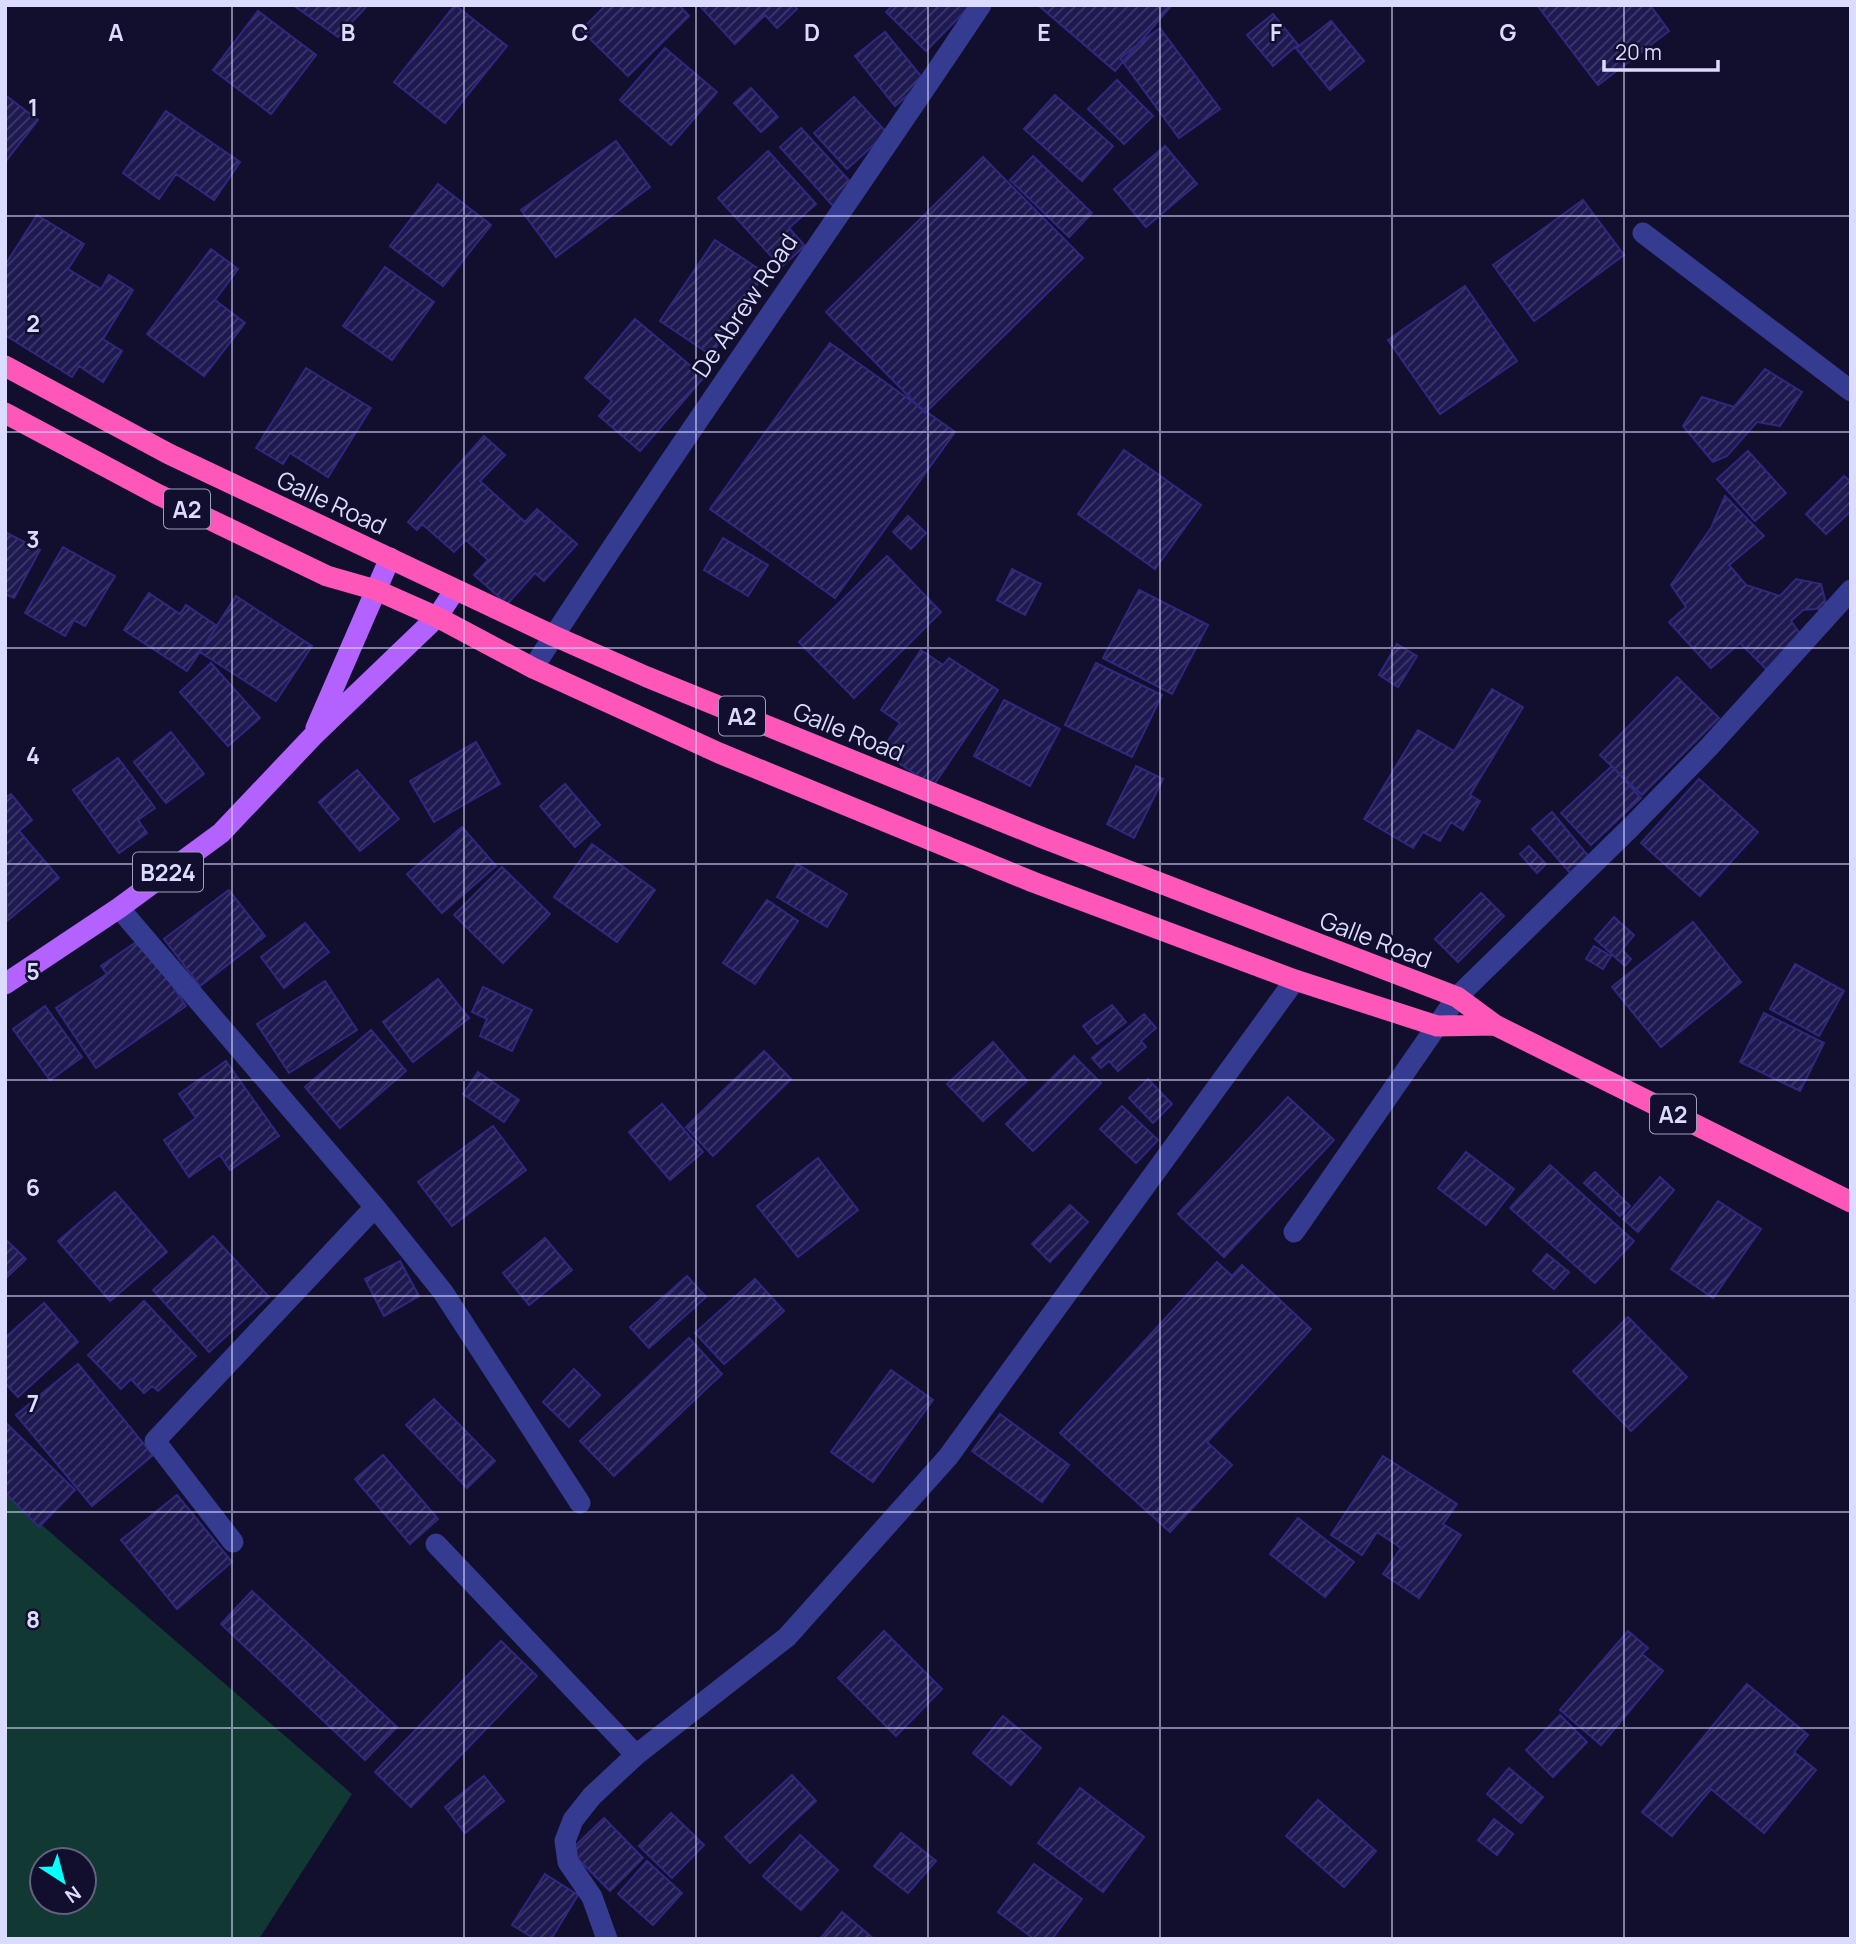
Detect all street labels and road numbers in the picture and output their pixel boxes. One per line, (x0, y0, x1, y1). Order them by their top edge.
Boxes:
street label: De Abrew Road (684, 227, 804, 383)
street label: Galle Road (272, 462, 392, 542)
road number: A2 (164, 489, 210, 528)
street label: Galle Road (788, 694, 910, 768)
road number: A2 (719, 696, 765, 736)
road number: B224 (133, 852, 203, 892)
street label: Galle Road (1315, 903, 1437, 975)
road number: A2 (1650, 1094, 1696, 1134)

